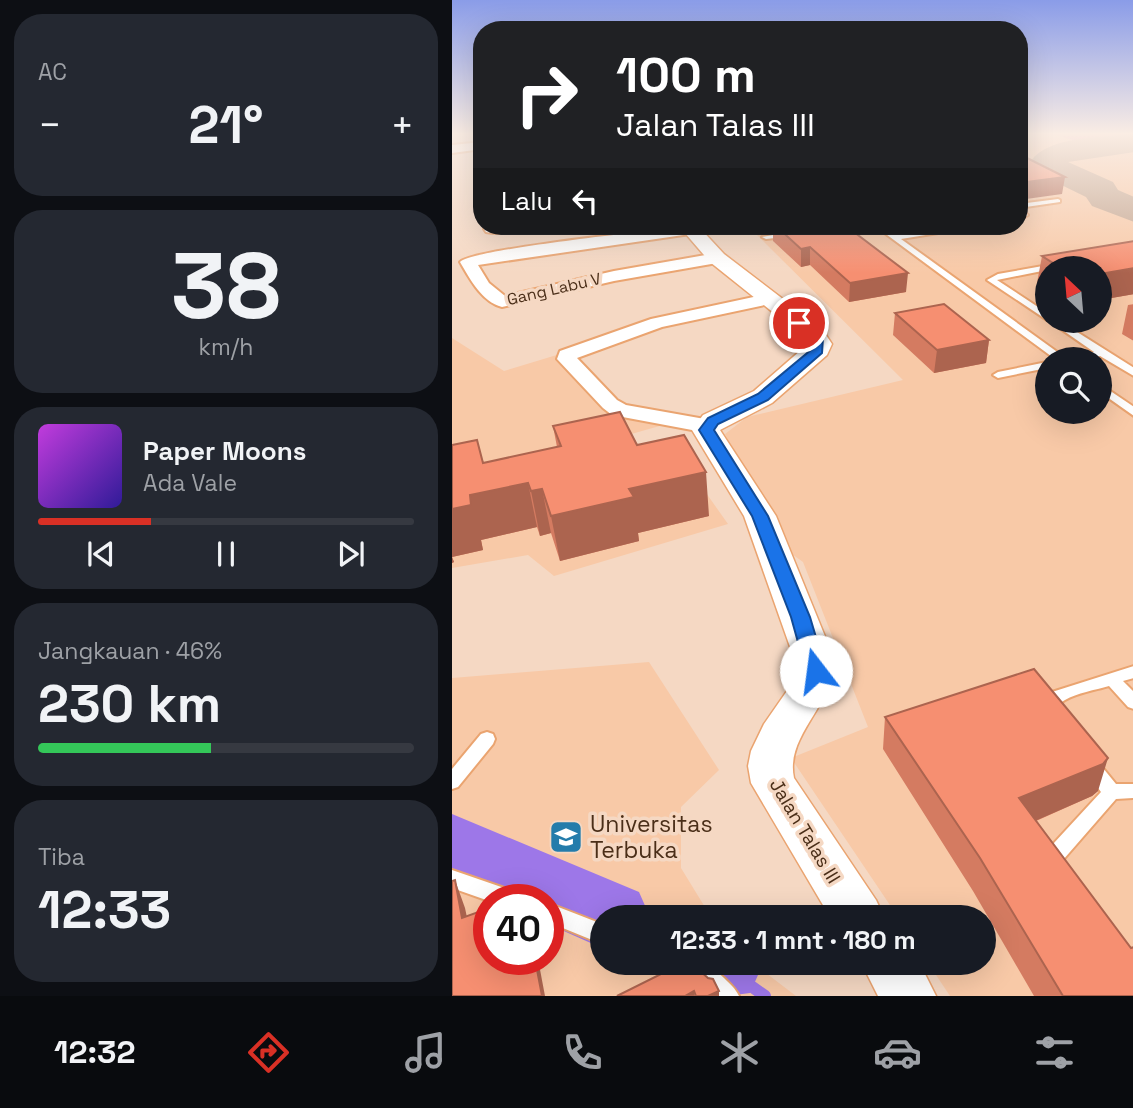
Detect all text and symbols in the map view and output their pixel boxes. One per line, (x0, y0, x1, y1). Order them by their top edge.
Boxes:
text: 100 m (616, 44, 756, 106)
icon: right (501, 49, 592, 140)
text: AC (38, 57, 67, 87)
text: 21° (189, 92, 263, 158)
text: − (38, 101, 62, 149)
text: + (390, 101, 414, 149)
text: Jalan Talas III (616, 105, 815, 145)
icon: left (566, 182, 604, 220)
text: Lalu (501, 184, 552, 218)
text: 38 (171, 228, 281, 345)
north arrow (1035, 256, 1112, 332)
map controls (1035, 256, 1112, 424)
street label: Gang Labu V (505, 268, 603, 310)
pin (769, 293, 829, 353)
icon: arrive (780, 304, 818, 342)
text: km/h (199, 332, 253, 362)
button: search (1035, 347, 1112, 424)
text: Paper Moons (143, 434, 306, 468)
text: Ada Vale (143, 468, 237, 498)
icon: previous (82, 535, 120, 573)
icon: pause (207, 535, 245, 573)
icon: next (332, 535, 370, 573)
position arrow (779, 634, 853, 708)
text: Jangkauan · 46% (38, 636, 222, 666)
text: 230 km (38, 671, 221, 737)
street label: Jalan Talas III (764, 774, 846, 888)
place label: Universitas Terbuka (590, 809, 713, 865)
school or university icon: Universitas Terbuka (547, 818, 585, 856)
text: Tiba (38, 842, 85, 872)
text: 12:33 (38, 877, 171, 943)
speed limit sign: 40 (473, 884, 564, 975)
text: 12:33 · 1 mnt · 180 m (670, 923, 916, 957)
icon: directions (244, 1028, 293, 1077)
icon: music (401, 1028, 450, 1077)
icon: phone (558, 1028, 607, 1077)
icon: climate (715, 1028, 764, 1077)
icon: car (873, 1028, 922, 1077)
icon: filters (1030, 1028, 1079, 1077)
text: 12:32 (54, 1032, 136, 1072)

